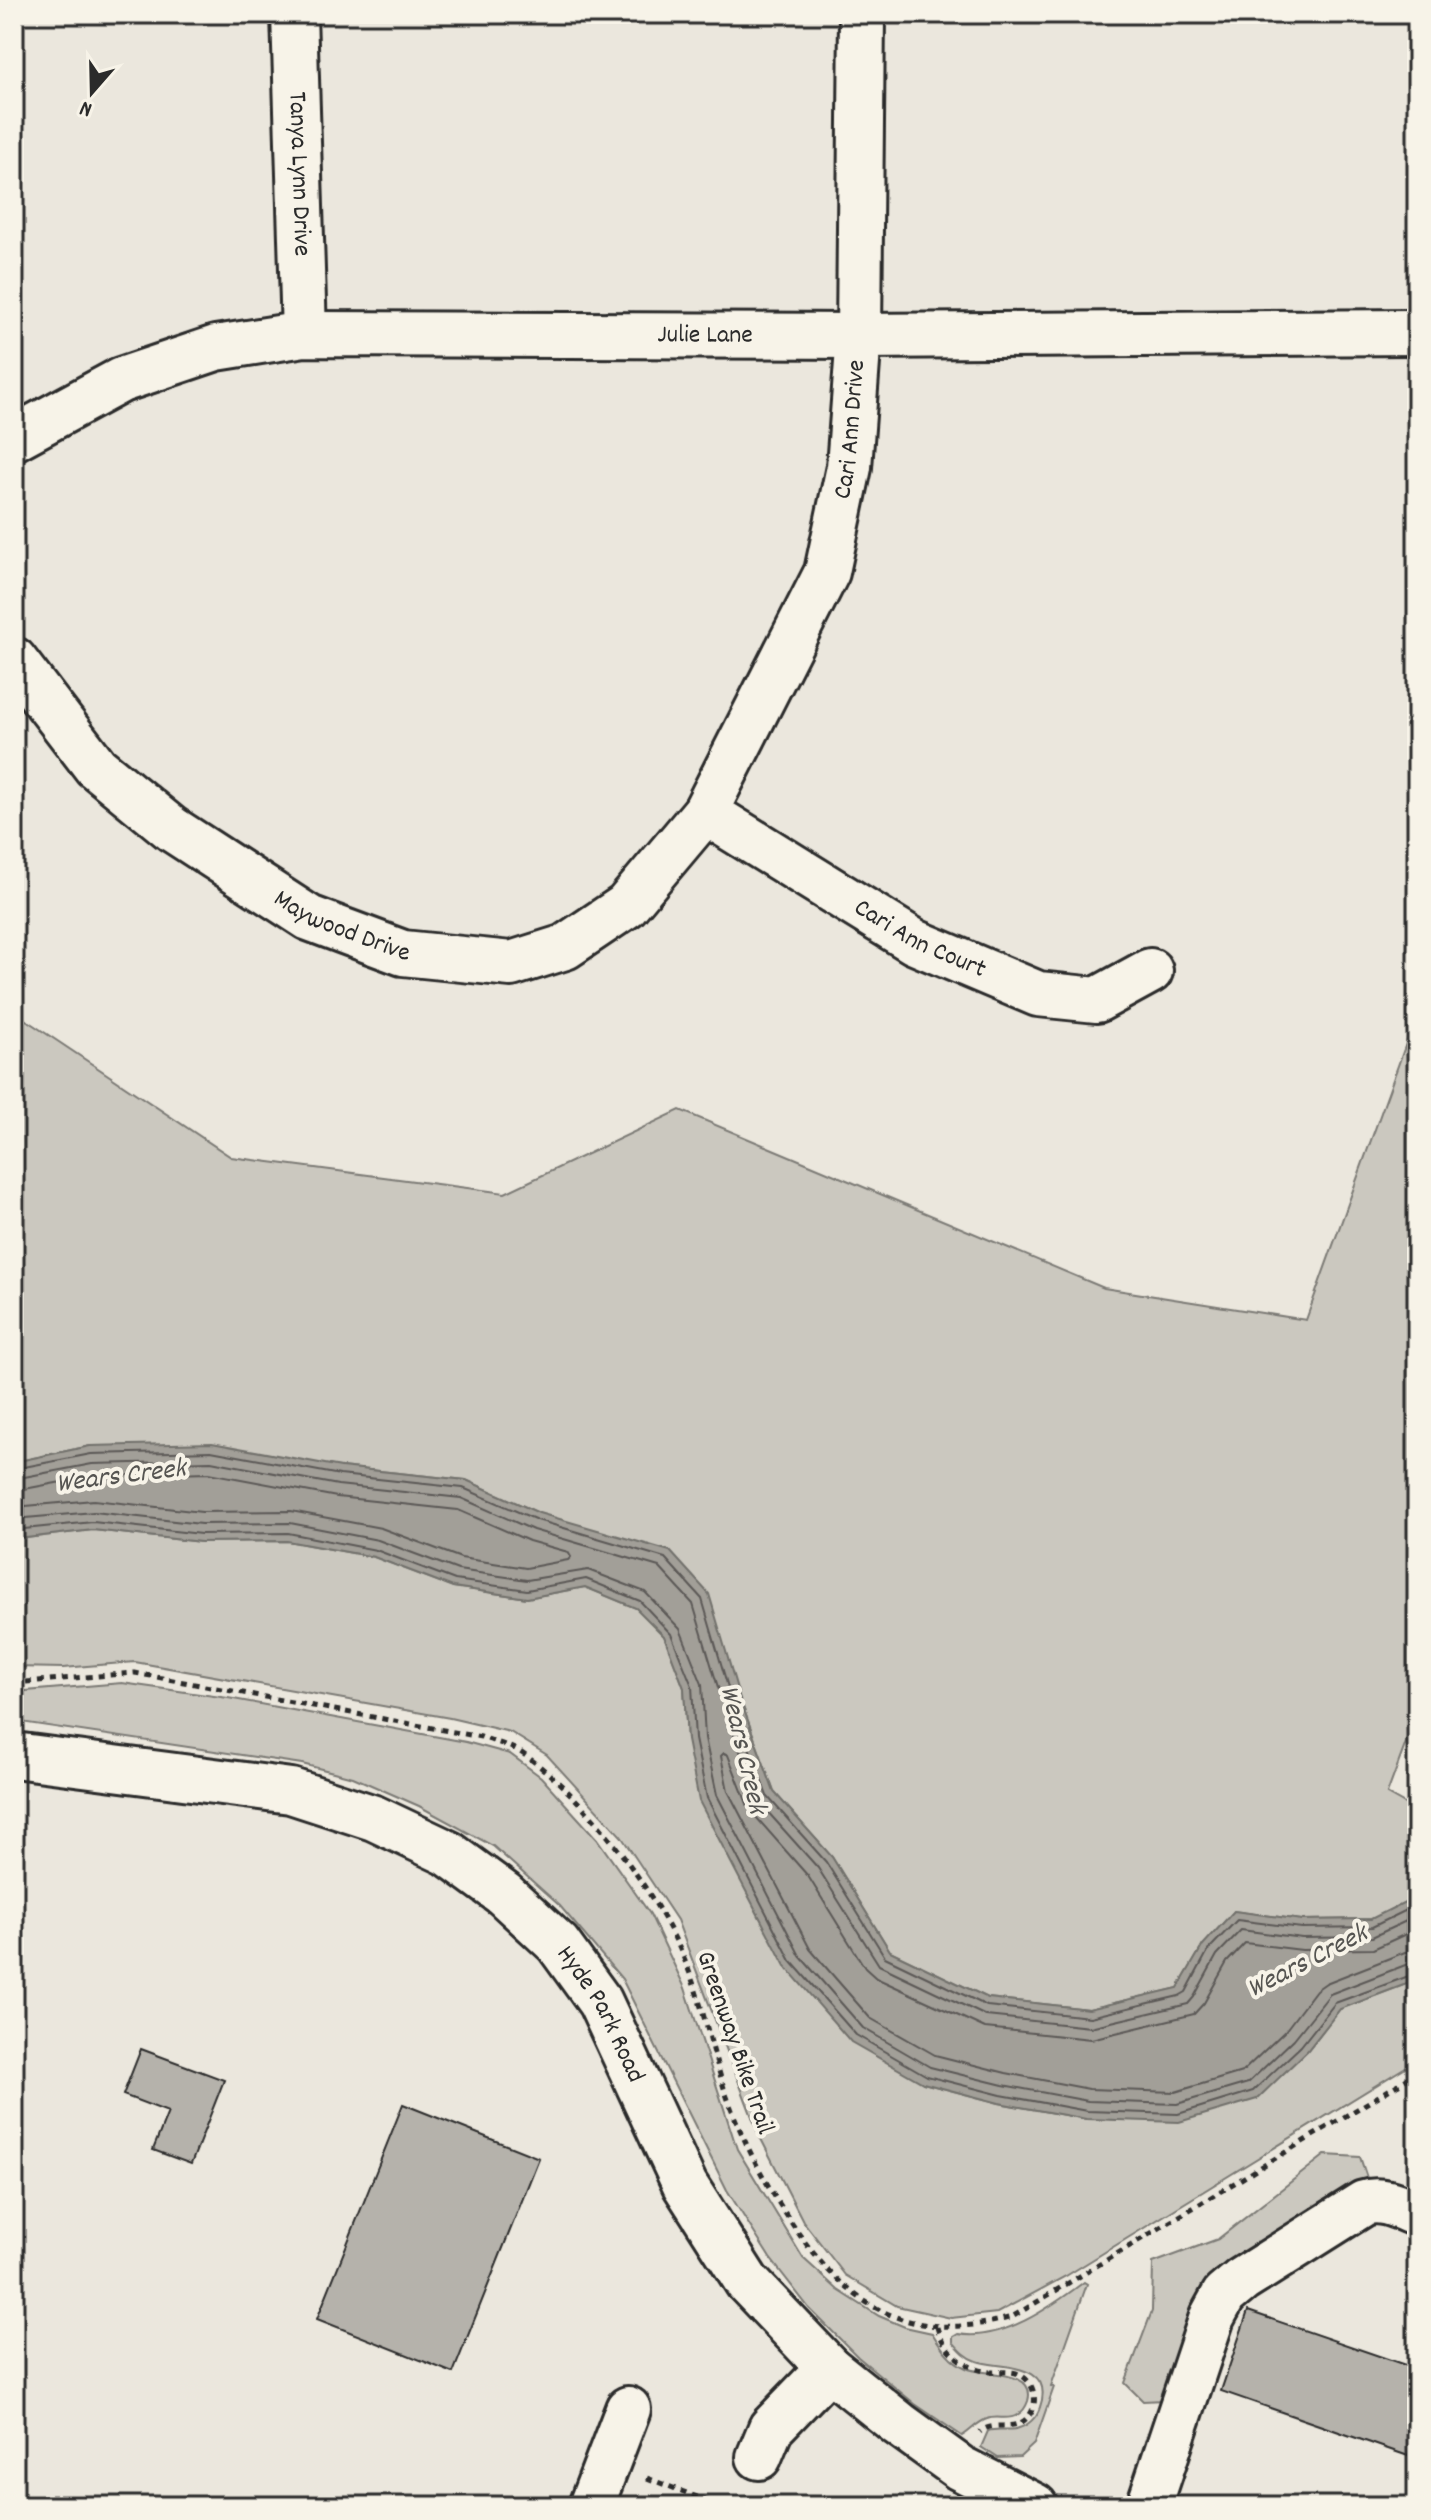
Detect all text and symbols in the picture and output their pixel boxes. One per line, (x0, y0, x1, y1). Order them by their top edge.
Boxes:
north arrow (52, 52, 132, 132)
text: N (76, 91, 97, 124)
street label: Tanya Lynn Drive (278, 91, 320, 257)
street label: Julie Lane (657, 317, 753, 354)
street label: Cari Ann Drive (824, 359, 876, 503)
street label: Maywood Drive (266, 881, 411, 972)
street label: Cari Ann Court (846, 890, 992, 989)
water label: Wears Creek (54, 1450, 191, 1506)
water label: Wears Creek (707, 1682, 776, 1821)
water label: Wears Creek (1241, 1914, 1377, 2010)
street label: Hyde Park Road (547, 1938, 653, 2089)
street label: Greenway Bike Trail (685, 1946, 783, 2140)

